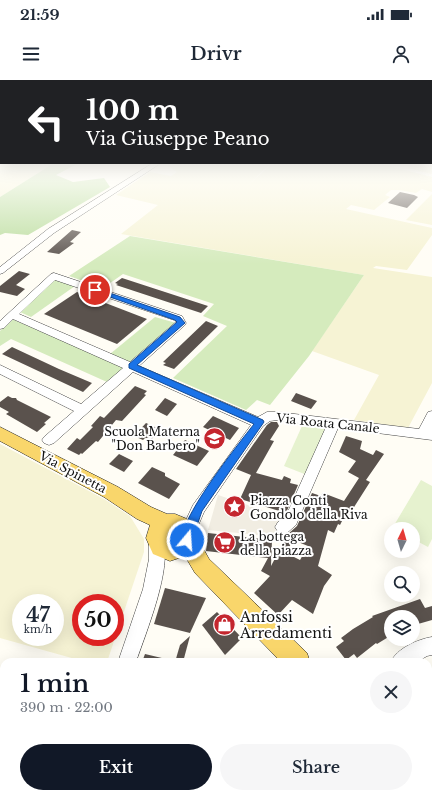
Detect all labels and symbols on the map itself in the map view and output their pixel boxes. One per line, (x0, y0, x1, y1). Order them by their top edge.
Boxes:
pin (78, 273, 112, 307)
street label: Via Roata Canale (275, 410, 380, 436)
place label: Scuola Materna "Don Barbero" (104, 424, 200, 453)
school or university icon: Scuola Materna "Don Barbero" (202, 425, 228, 451)
street label: Via Spinetta (36, 448, 110, 496)
place label: Piazza Conti Gondolo della Riva (250, 493, 368, 522)
place icon: Piazza Conti Gondolo della Riva (221, 494, 247, 520)
position arrow (166, 519, 208, 561)
north arrow (384, 522, 420, 558)
place label: La bottega della piazza (240, 529, 312, 558)
supermarket icon: La bottega della piazza (212, 530, 238, 556)
speed limit sign: 50 (72, 594, 124, 646)
place label: Anfossi Arredamenti (239, 608, 332, 642)
shop icon: Anfossi Arredamenti (212, 612, 238, 638)

